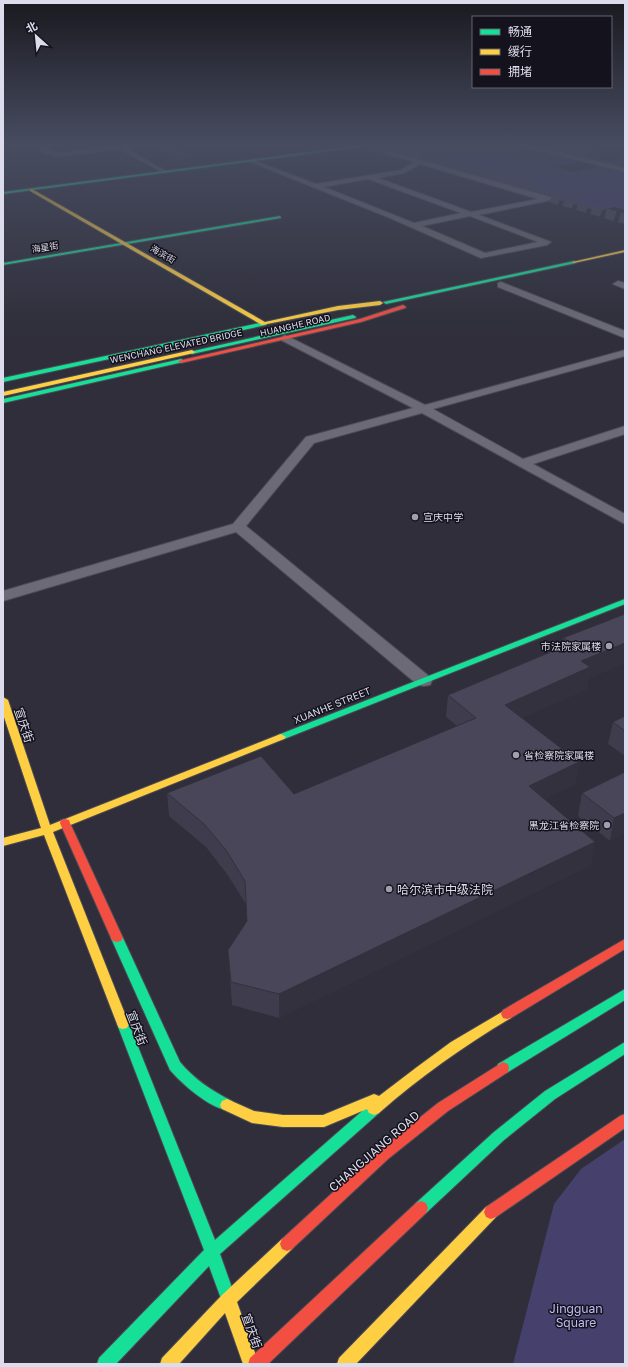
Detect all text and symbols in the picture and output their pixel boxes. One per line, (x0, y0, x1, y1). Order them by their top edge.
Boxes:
north arrow (16, 16, 56, 56)
legend (472, 16, 612, 88)
text: 北 (23, 18, 39, 35)
text: 畅通 (508, 24, 532, 39)
text: 缓行 (508, 44, 532, 59)
text: 拥堵 (508, 64, 532, 79)
street label: 海星街 (31, 239, 59, 255)
street label: 海滨街 (149, 242, 177, 266)
street label: HUANGHE ROAD (259, 312, 331, 338)
street label: WENCHANG ELEVATED BRIDGE (109, 327, 243, 365)
place label: 宣庆中学 (423, 511, 463, 523)
marker: 宣庆中学 (410, 512, 420, 522)
place label: 市法院家属楼 (541, 640, 601, 652)
marker: 市法院家属楼 (604, 641, 614, 651)
street label: XUANHE STREET (292, 684, 372, 726)
street label: 宣庆街 (11, 706, 37, 744)
place label: 省检察院家属楼 (524, 749, 594, 761)
marker: 省检察院家属楼 (511, 750, 521, 760)
place label: 黑龙江省检察院 (529, 819, 599, 831)
marker: 黑龙江省检察院 (602, 820, 612, 830)
place label: 哈尔滨市中级法院 (397, 882, 493, 897)
marker: 哈尔滨市中级法院 (384, 884, 394, 894)
street label: 宣庆街 (124, 1009, 150, 1047)
street label: CHANGJIANG ROAD (326, 1108, 422, 1194)
park label: Jingguan Square (549, 1301, 603, 1330)
street label: 宣庆街 (239, 1312, 265, 1350)

